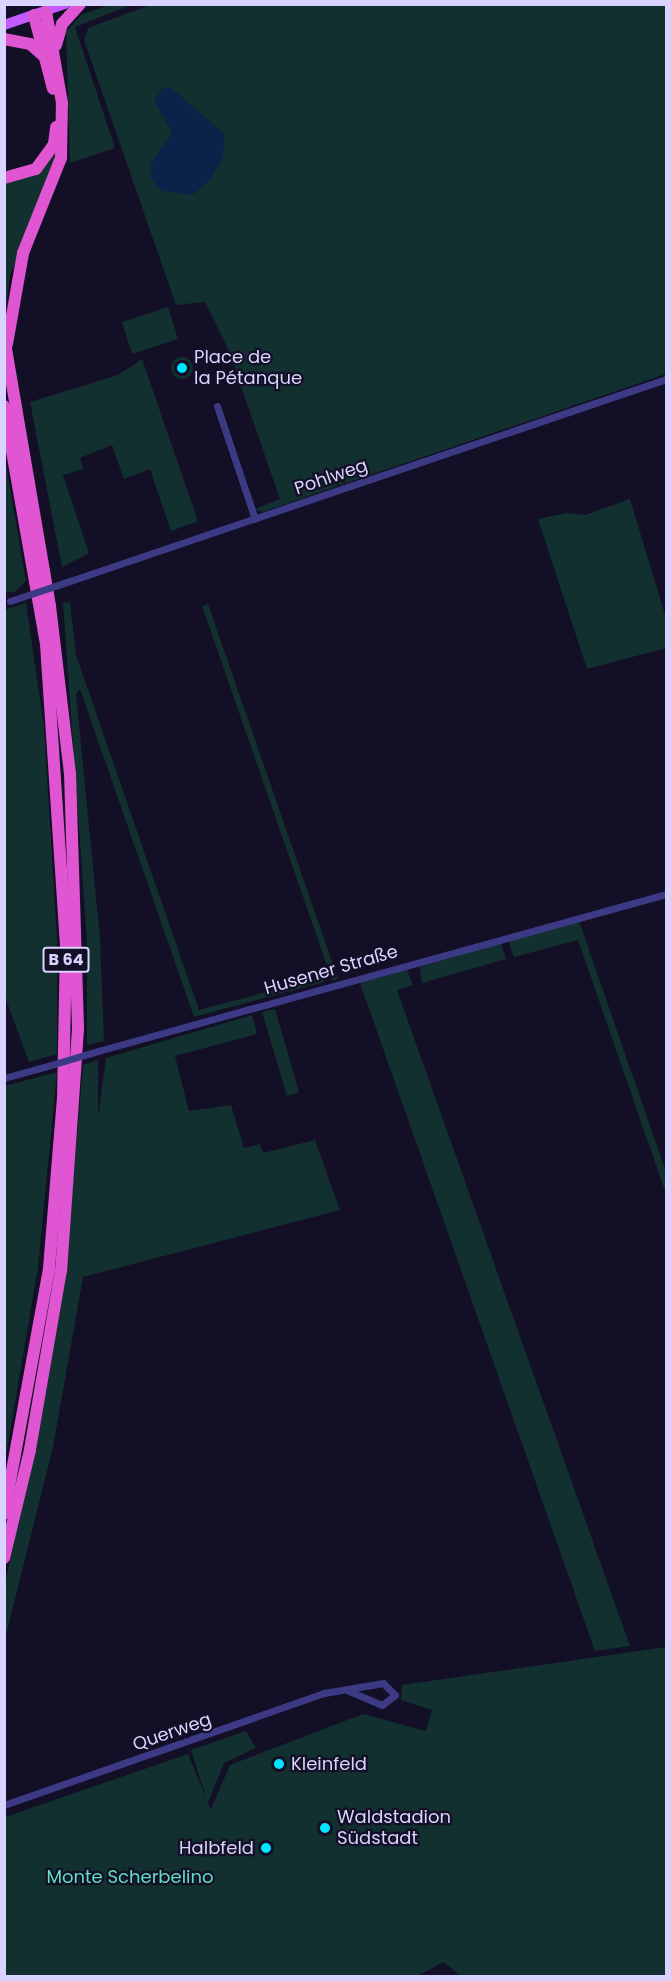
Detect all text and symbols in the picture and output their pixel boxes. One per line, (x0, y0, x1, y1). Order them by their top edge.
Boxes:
place label: Place de la Pétanque (194, 347, 302, 389)
marker: Place de la Pétanque (175, 361, 189, 375)
street label: Pohlweg (292, 454, 370, 500)
street label: Husener Straße (262, 941, 400, 999)
road number: B 64 (42, 947, 90, 973)
street label: Querweg (130, 1708, 214, 1756)
place label: Kleinfeld (291, 1753, 367, 1775)
marker: Kleinfeld (272, 1757, 286, 1771)
place label: Waldstadion Südstadt (337, 1807, 451, 1850)
marker: Waldstadion Südstadt (318, 1821, 332, 1835)
place label: Halbfeld (179, 1837, 254, 1859)
marker: Halbfeld (259, 1841, 273, 1855)
park label: Monte Scherbelino (46, 1866, 214, 1888)

